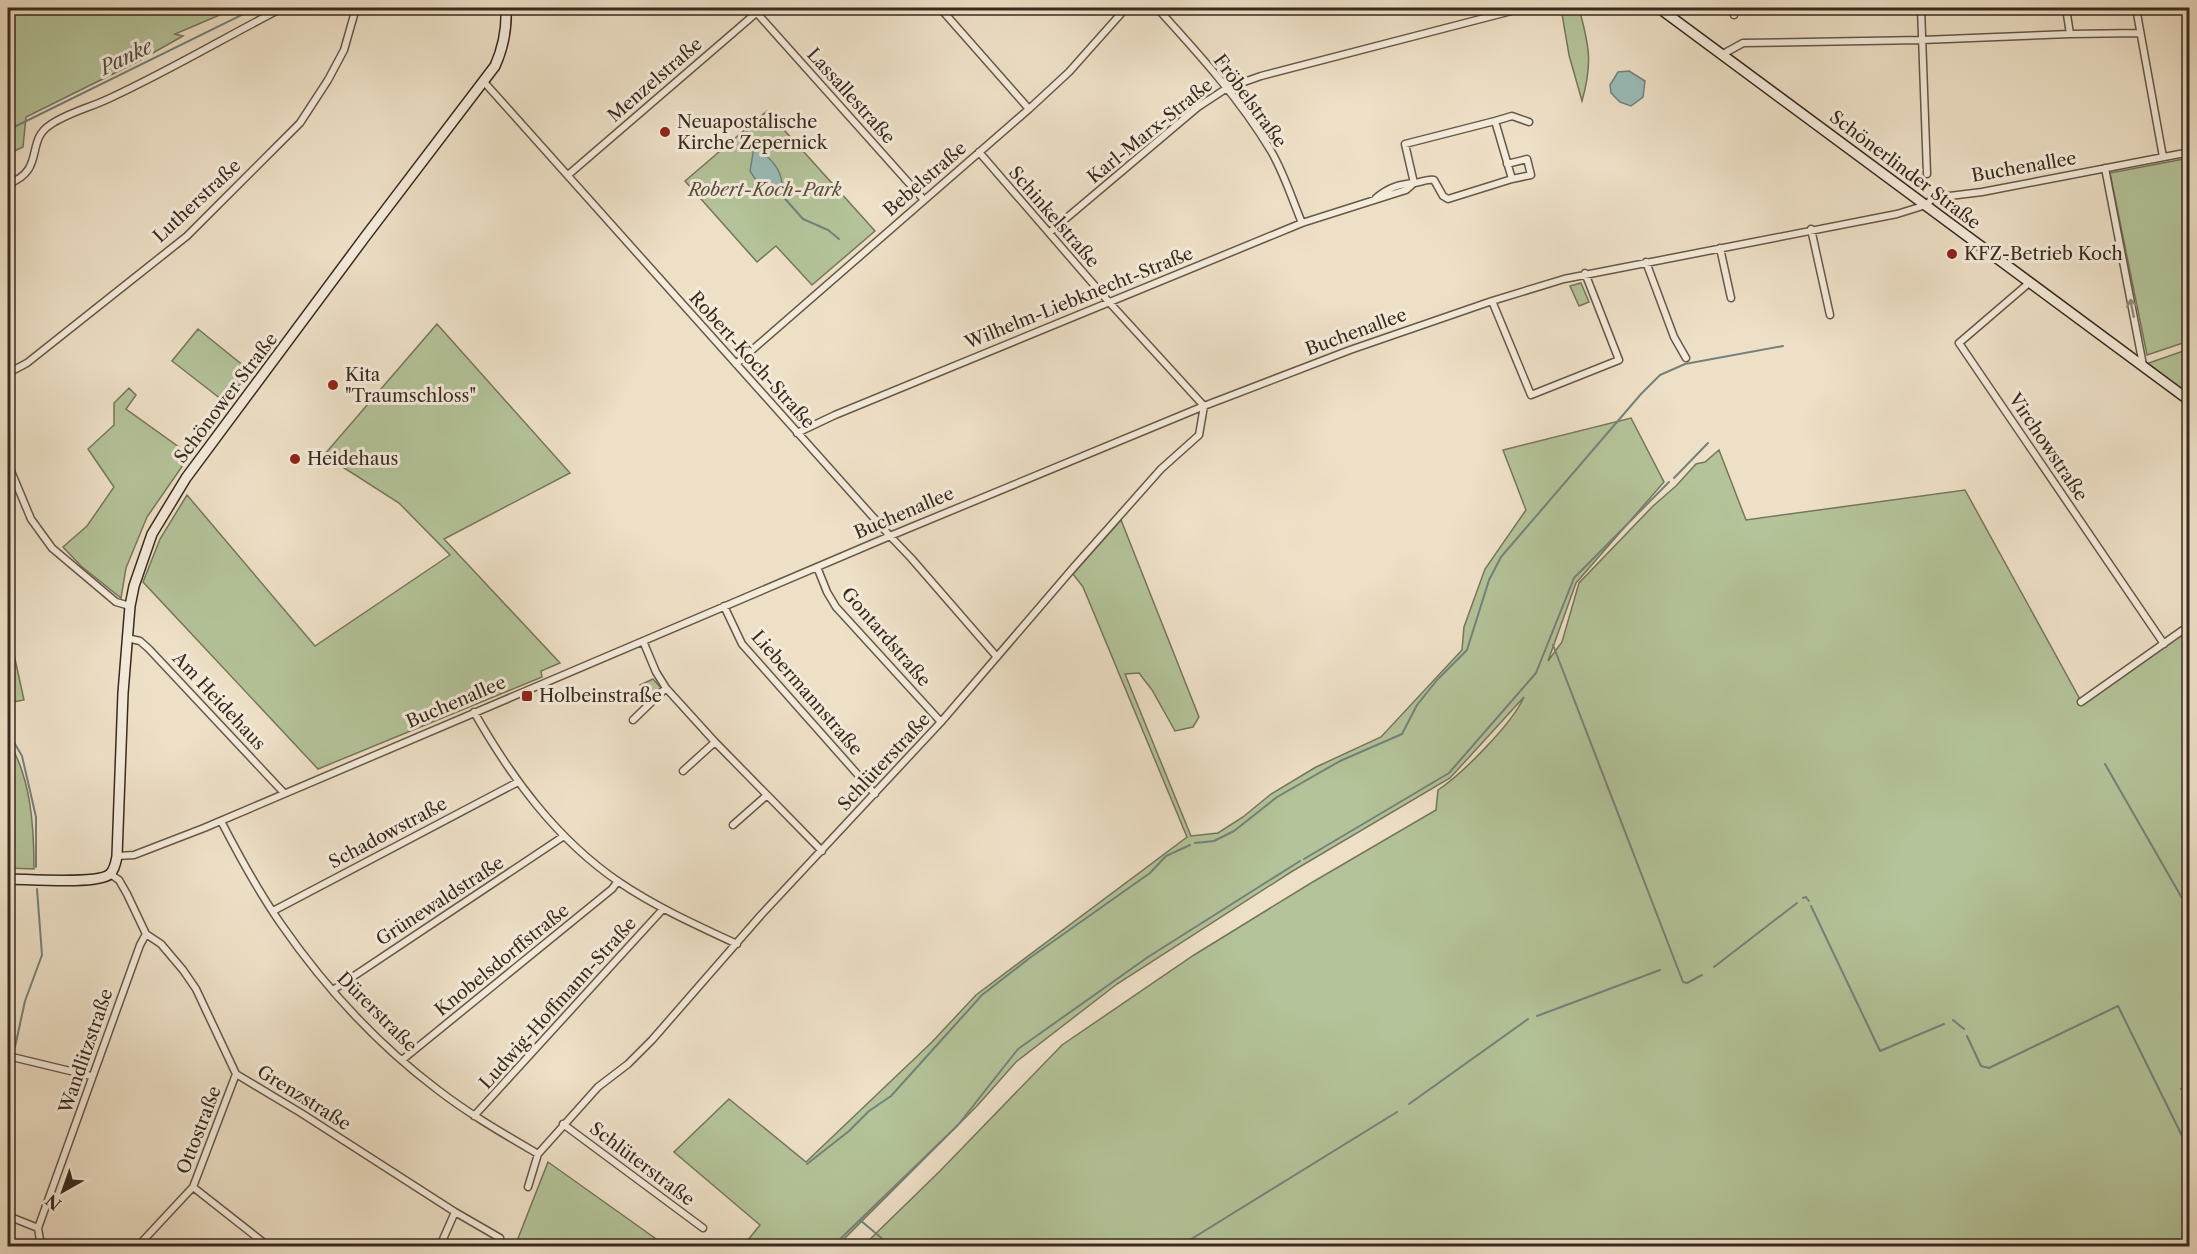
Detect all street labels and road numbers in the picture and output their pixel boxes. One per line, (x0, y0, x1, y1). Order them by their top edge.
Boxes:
street label: Menzelstraße (603, 33, 707, 127)
street label: Lassallestraße (802, 44, 900, 148)
street label: Fröbelstraße (1209, 50, 1291, 152)
street label: Karl-Marx-Straße (1083, 74, 1217, 188)
street label: Schönerlinder Straße (1825, 106, 1985, 234)
street label: Bebelstraße (879, 137, 971, 221)
street label: Buchenallee (1970, 147, 2078, 187)
street label: Lutherstraße (149, 155, 245, 247)
street label: Schinkelstraße (1004, 162, 1104, 272)
street label: Wilhelm-Liebknecht-Straße (961, 242, 1196, 354)
street label: Robert-Koch-Straße (685, 287, 819, 433)
street label: Buchenallee (1302, 304, 1410, 360)
street label: Schönower Straße (170, 328, 282, 468)
street label: Virchowstraße (2003, 388, 2092, 505)
street label: Buchenallee (851, 482, 957, 544)
street label: Gontardstraße (837, 583, 935, 691)
street label: Liebermannstraße (747, 626, 867, 760)
street label: Am Heidehaus (167, 647, 270, 755)
street label: Buchenallee (403, 671, 509, 733)
street label: Schlüterstraße (833, 709, 935, 815)
street label: Schadowstraße (325, 793, 451, 873)
street label: Grünewaldstraße (372, 852, 508, 950)
street label: Knobelsdorffstraße (431, 899, 573, 1021)
street label: Ludwig-Hoffmann-Straße (475, 913, 641, 1093)
street label: Dürerstraße (332, 967, 422, 1057)
street label: Wandlitzstraße (54, 986, 118, 1117)
street label: Grenzstraße (253, 1061, 355, 1135)
street label: Ottostraße (172, 1083, 226, 1177)
street label: Schlüterstraße (585, 1117, 699, 1211)

